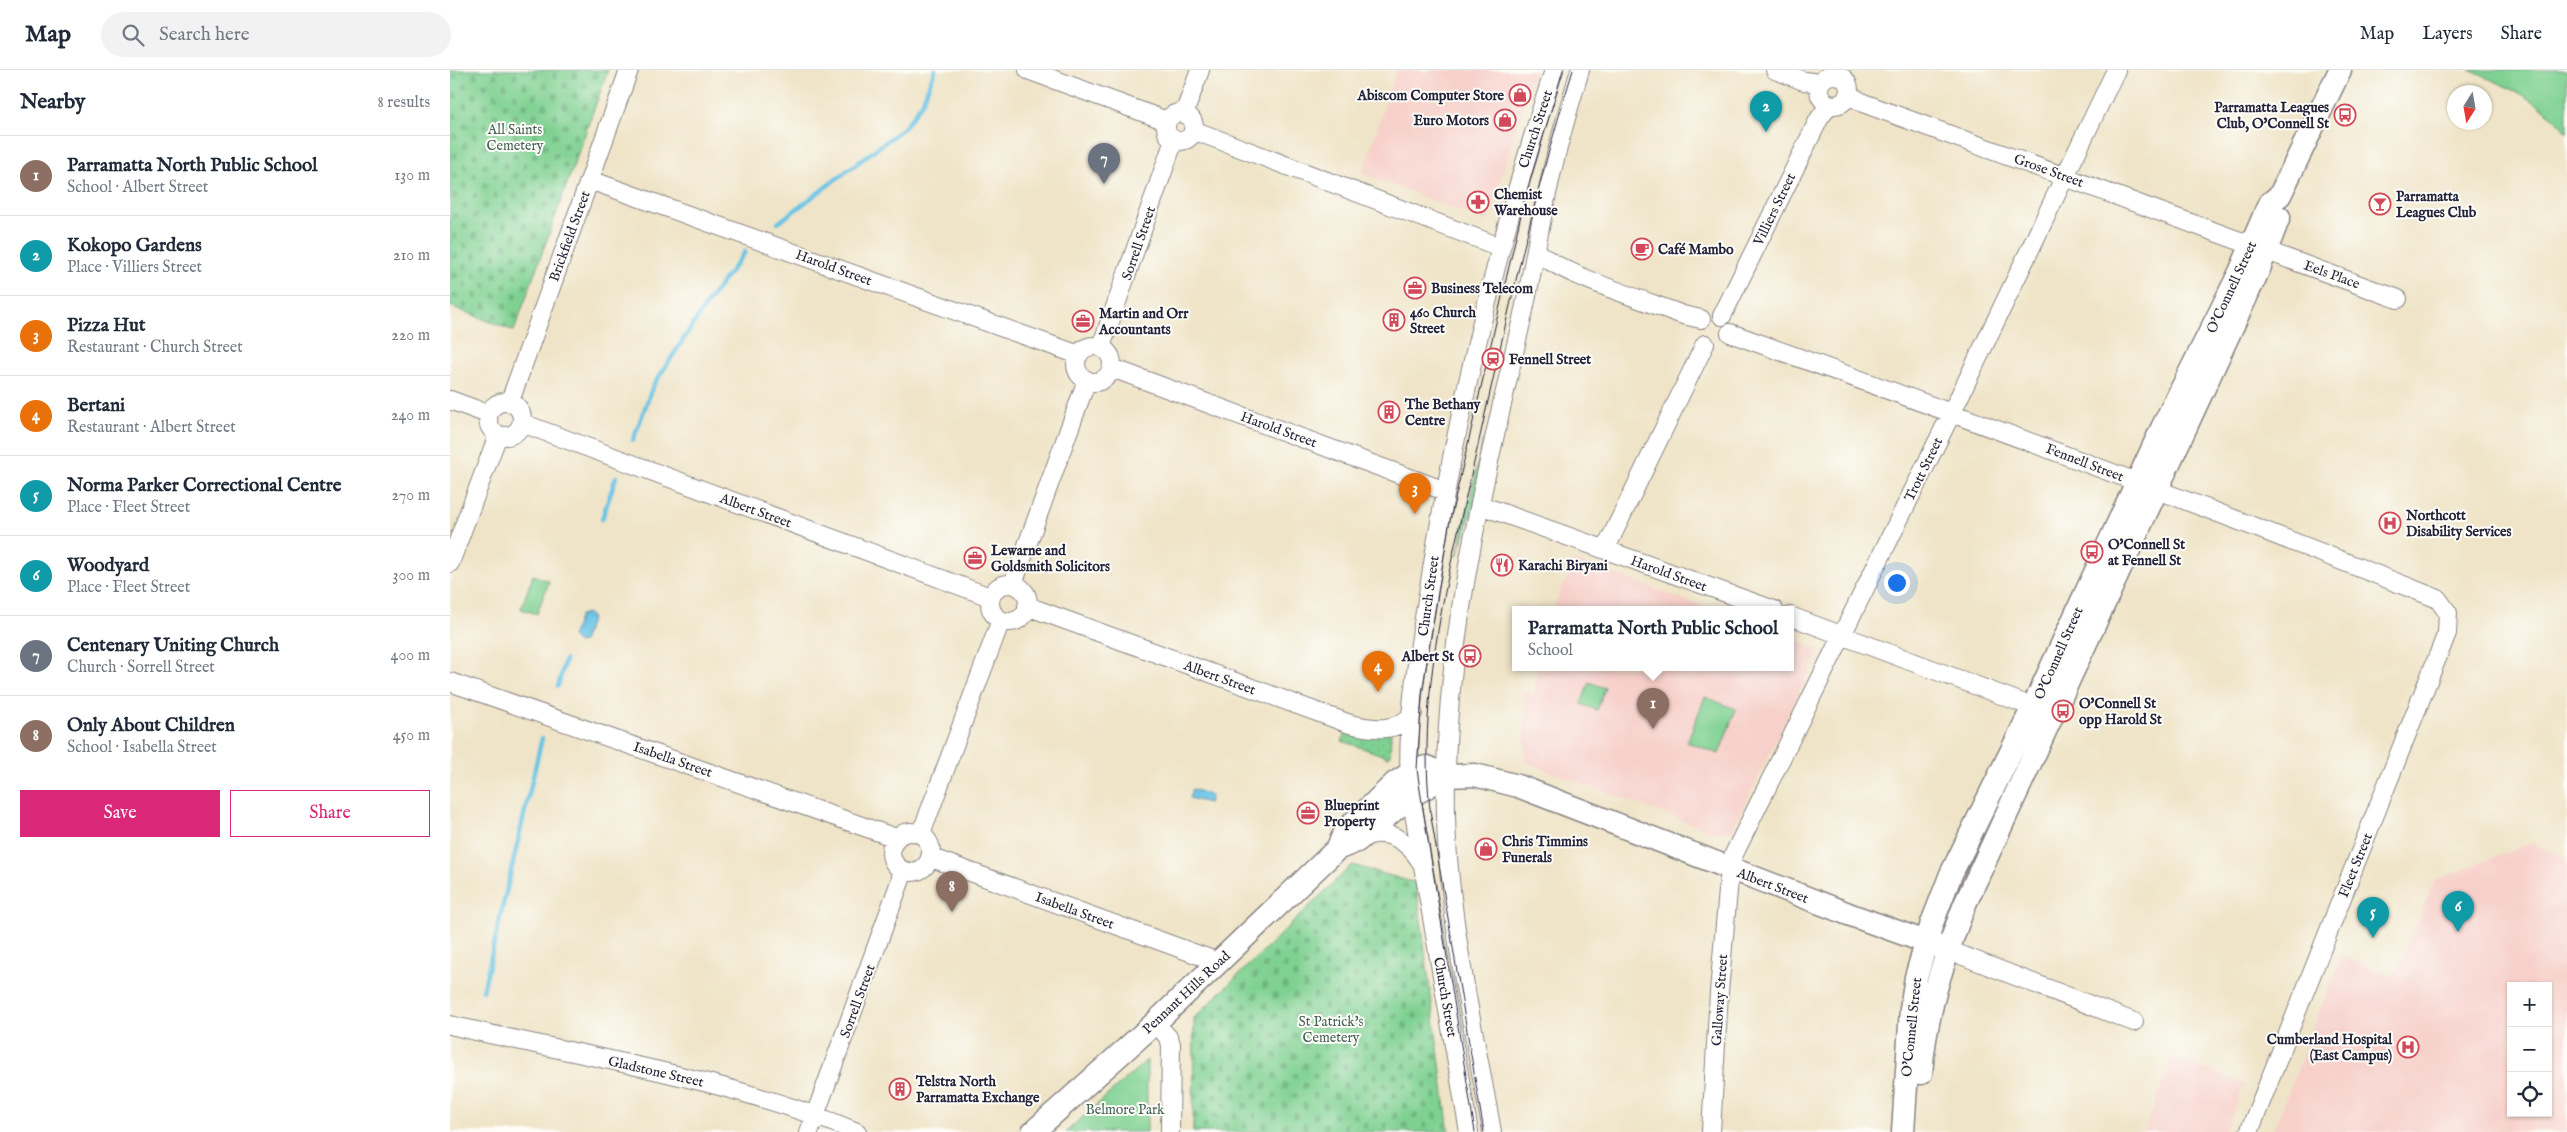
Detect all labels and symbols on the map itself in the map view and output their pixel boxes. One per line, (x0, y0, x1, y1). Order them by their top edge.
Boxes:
shop icon: Abiscom Computer Store (1508, 83, 1532, 107)
north arrow (2447, 85, 2492, 130)
place label: Abiscom Computer Store (1356, 87, 1505, 105)
street label: Church Street (1515, 88, 1557, 171)
pin: 2 (1750, 91, 1782, 132)
place label: Parramatta Leagues Club, O'Connell St (2214, 99, 2329, 133)
bus stop icon: Parramatta Leagues Club, O'Connell St (2333, 103, 2357, 127)
shop icon: Euro Motors (1493, 108, 1517, 132)
place label: Euro Motors (1413, 112, 1489, 130)
park label: All Saints Cemetery (487, 121, 544, 155)
pin: 7 (1088, 143, 1120, 184)
street label: Grose Street (2011, 150, 2086, 192)
street label: Villiers Street (1749, 170, 1800, 250)
place label: Chemist Warehouse (1493, 186, 1558, 220)
street label: Brickfield Street (545, 188, 595, 284)
place label: Parramatta Leagues Club (2396, 188, 2477, 222)
pharmacy icon: Chemist Warehouse (1466, 190, 1490, 214)
bar icon: Parramatta Leagues Club (2368, 192, 2392, 216)
street label: Sorrell Street (1118, 204, 1160, 283)
cafe icon: Café Mambo (1630, 237, 1654, 261)
street label: O'Connell Street (2203, 238, 2261, 336)
place label: Café Mambo (1658, 241, 1734, 259)
street label: Harold Street (793, 246, 874, 290)
street label: Eels Place (2301, 257, 2363, 294)
office icon: Business Telecom (1403, 276, 1427, 300)
place label: Business Telecom (1431, 280, 1533, 298)
place label: 460 Church Street (1410, 304, 1476, 338)
place label: Martin and Orr Accountants (1098, 305, 1189, 339)
building icon: 460 Church Street (1382, 308, 1406, 332)
office icon: Martin and Orr Accountants (1071, 309, 1095, 333)
station icon: Fennell Street (1481, 347, 1505, 371)
place label: Fennell Street (1509, 351, 1591, 369)
place label: The Bethany Centre (1404, 396, 1481, 430)
building icon: The Bethany Centre (1377, 400, 1401, 424)
street label: Harold Street (1238, 408, 1319, 452)
street label: Trott Street (1901, 434, 1947, 505)
street label: Fennell Street (2043, 440, 2126, 486)
pin: 3 (1399, 473, 1431, 514)
street label: Albert Street (716, 489, 794, 532)
place label: Northcott Disability Services (2405, 507, 2512, 541)
hospital icon: Northcott Disability Services (2378, 511, 2402, 535)
place label: O'Connell St at Fennell St (2108, 536, 2185, 570)
bus stop icon: O'Connell St at Fennell St (2080, 540, 2104, 564)
place label: Lewarne and Goldsmith Solicitors (991, 542, 1110, 576)
office icon: Lewarne and Goldsmith Solicitors (963, 546, 987, 570)
street label: Harold Street (1628, 552, 1709, 596)
restaurant icon: Karachi Biryani (1490, 553, 1514, 577)
street label: Church Street (1414, 555, 1444, 638)
place label: Karachi Biryani (1518, 557, 1608, 575)
your location (1884, 570, 1910, 596)
street label: O'Connell Street (2030, 604, 2088, 703)
bus stop icon: Albert St (1458, 644, 1482, 668)
place label: Albert St (1401, 648, 1454, 666)
pin: 4 (1362, 651, 1394, 692)
street label: Albert Street (1180, 656, 1258, 699)
pin: 1 (1637, 688, 1669, 729)
place label: O'Connell St opp Harold St (2079, 695, 2162, 729)
bus stop icon: O'Connell St opp Harold St (2051, 699, 2075, 723)
street label: Isabella Street (631, 738, 715, 782)
place label: Blueprint Property (1324, 797, 1380, 831)
office icon: Blueprint Property (1296, 801, 1320, 825)
street label: Fleet Street (2335, 830, 2377, 900)
place label: Chris Timmins Funerals (1502, 833, 1588, 867)
shop icon: Chris Timmins Funerals (1474, 837, 1498, 861)
street label: Albert Street (1733, 864, 1811, 908)
pin: 8 (936, 871, 968, 912)
street label: Isabella Street (1033, 888, 1117, 934)
pin: 6 (2442, 891, 2474, 932)
pin: 5 (2357, 897, 2389, 938)
street label: Pennant Hills Road (1139, 947, 1235, 1038)
street label: Galloway Street (1708, 953, 1732, 1047)
street label: Church Street (1429, 956, 1461, 1039)
street label: Sorrell Street (836, 962, 880, 1041)
street label: O'Connell Street (1898, 976, 1926, 1078)
park label: St Patrick's Cemetery (1299, 1013, 1364, 1047)
place label: Cumberland Hospital (East Campus) (2267, 1031, 2393, 1065)
hospital icon: Cumberland Hospital (East Campus) (2396, 1035, 2420, 1059)
street label: Gladstone Street (606, 1052, 705, 1092)
place label: Telstra North Parramatta Exchange (915, 1073, 1040, 1107)
building icon: Telstra North Parramatta Exchange (888, 1077, 912, 1101)
park label: Belmore Park (1085, 1101, 1165, 1119)

